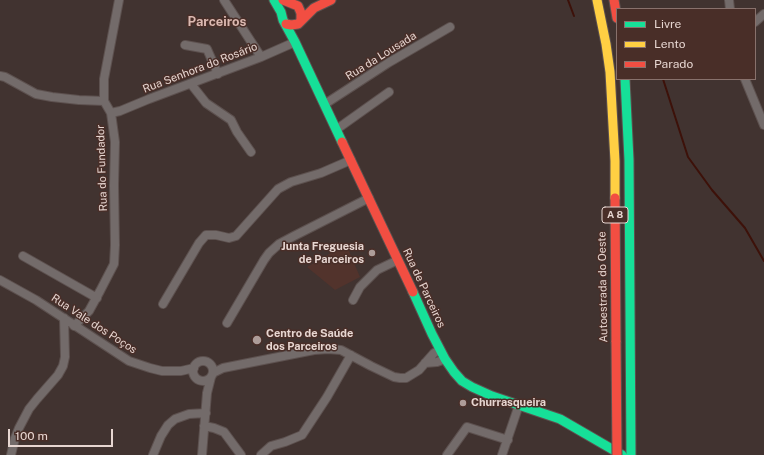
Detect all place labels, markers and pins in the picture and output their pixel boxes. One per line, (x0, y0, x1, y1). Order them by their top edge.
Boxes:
place label: Junta Freguesia de Parceiros (281, 240, 364, 266)
marker: Junta Freguesia de Parceiros (367, 248, 377, 258)
place label: Centro de Saúde dos Parceiros (266, 327, 353, 353)
marker: Centro de Saúde dos Parceiros (251, 334, 263, 346)
place label: Churrasqueira (471, 396, 546, 410)
marker: Churrasqueira (458, 398, 468, 408)

